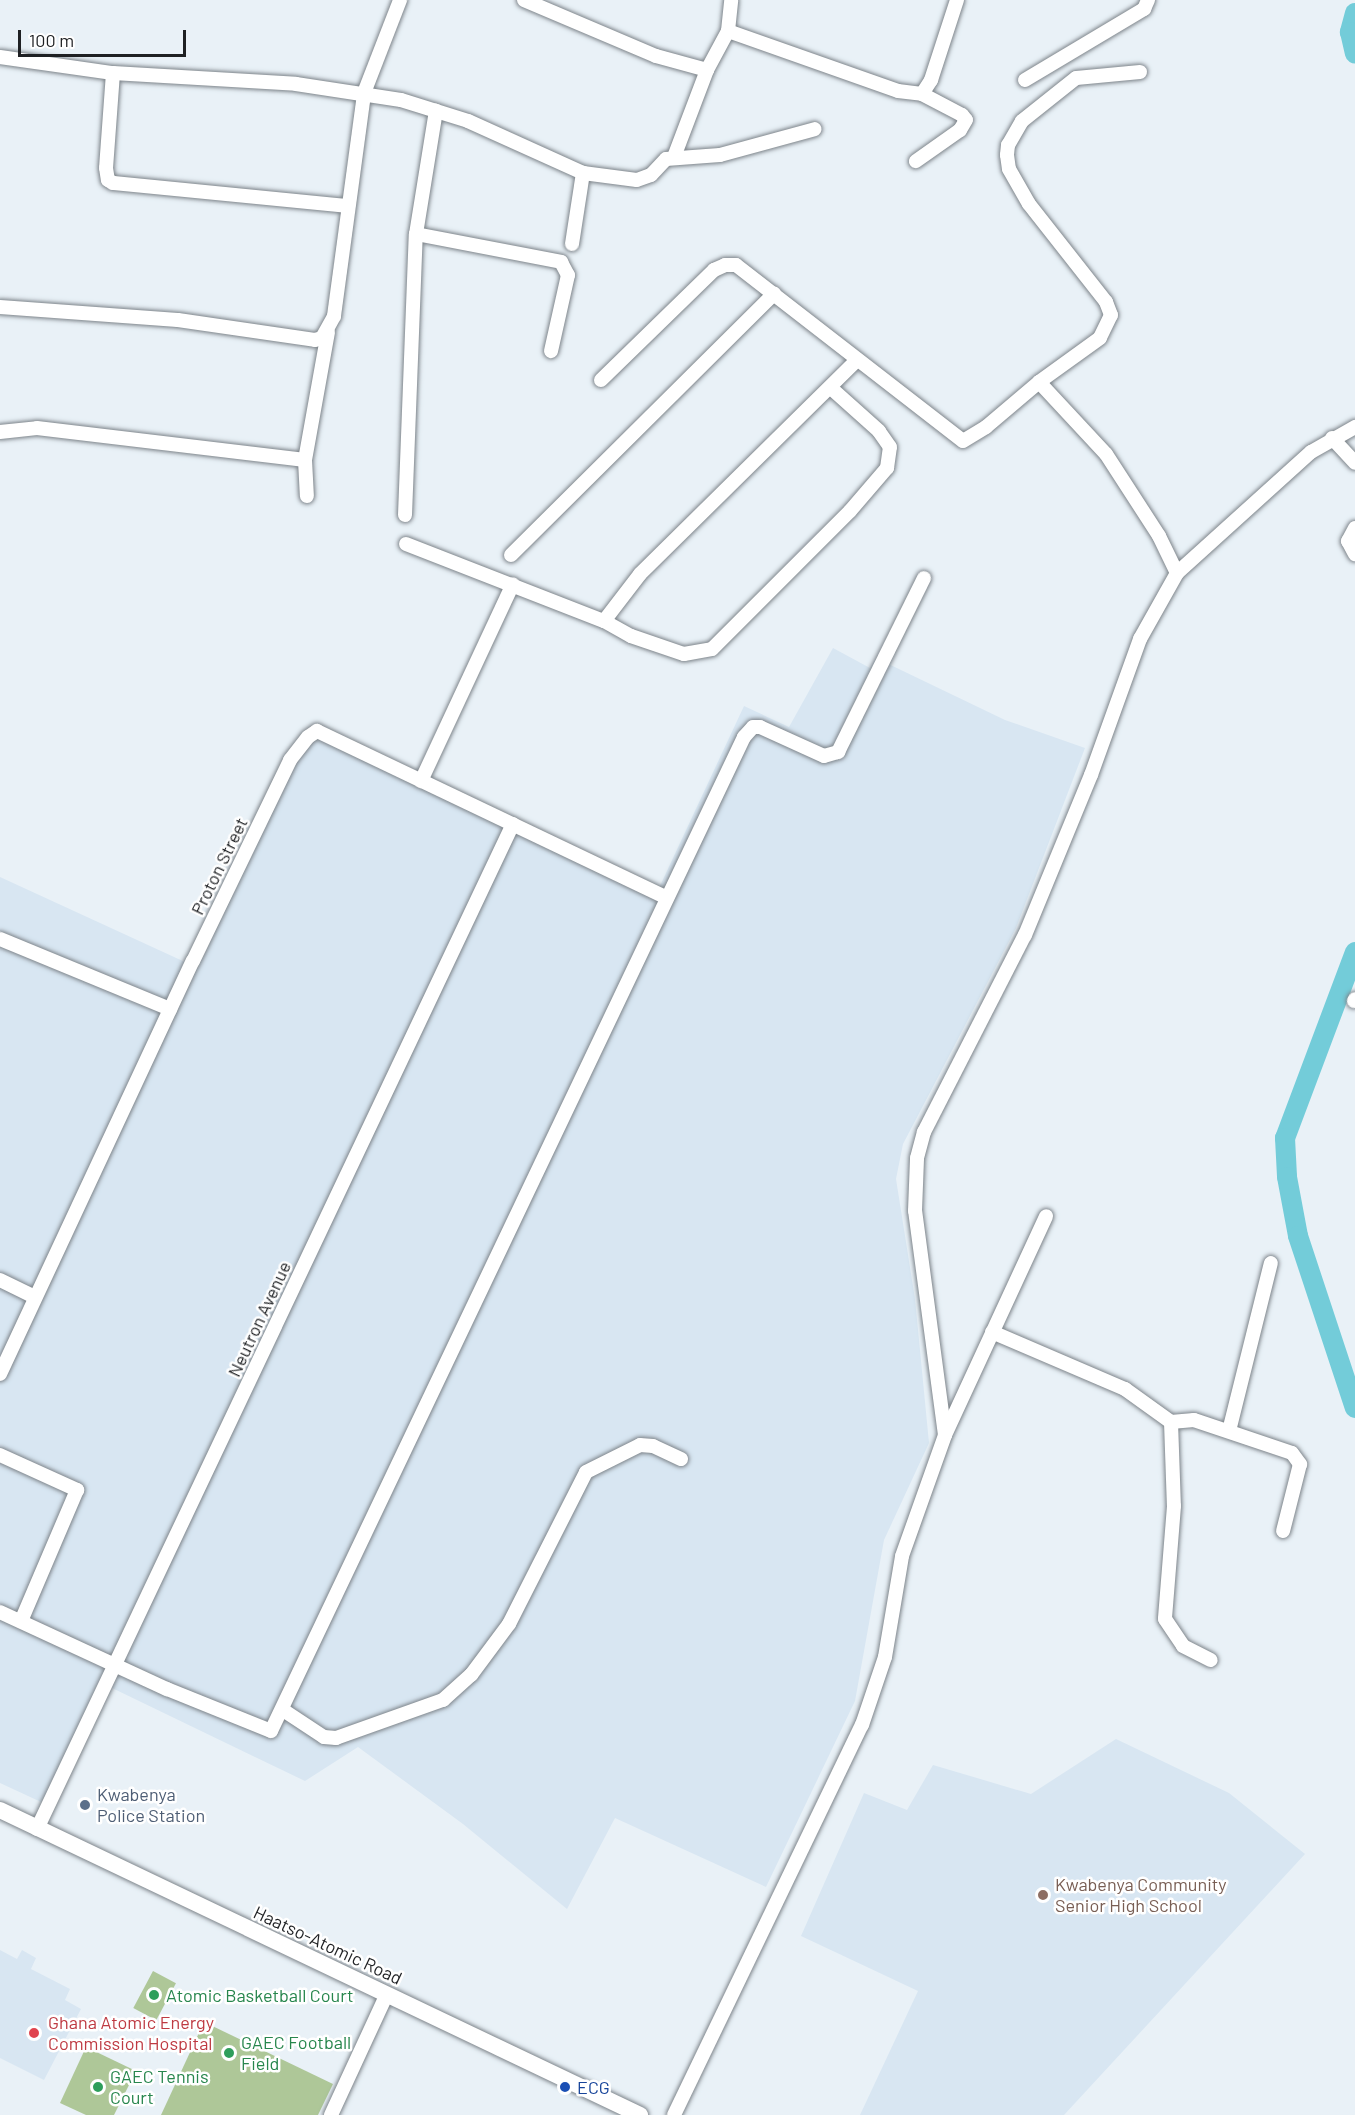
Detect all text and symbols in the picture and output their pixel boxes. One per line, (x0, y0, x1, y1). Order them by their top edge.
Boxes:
scale bar (21, 18, 189, 56)
text: 100 m (29, 29, 74, 51)
street label: Proton Street (186, 814, 252, 918)
street label: Neutron Avenue (223, 1258, 295, 1380)
place label: Kwabenya Police Station (97, 1784, 205, 1826)
marker: Kwabenya Police Station (78, 1798, 92, 1812)
place label: Kwabenya Community Senior High School (1055, 1874, 1227, 1916)
marker: Kwabenya Community Senior High School (1036, 1888, 1050, 1902)
street label: Haatso-Atomic Road (250, 1901, 406, 1989)
place label: Atomic Basketball Court (166, 1984, 354, 2006)
marker: Atomic Basketball Court (147, 1988, 161, 2002)
place label: Ghana Atomic Energy Commission Hospital (48, 2012, 214, 2054)
marker: Ghana Atomic Energy Commission Hospital (25, 2024, 43, 2042)
place label: GAEC Football Field (241, 2032, 351, 2074)
marker: GAEC Football Field (222, 2046, 236, 2060)
place label: GAEC Tennis Court (110, 2066, 209, 2108)
place label: ECG (577, 2076, 610, 2098)
marker: GAEC Tennis Court (91, 2080, 105, 2094)
marker: ECG (558, 2080, 572, 2094)

